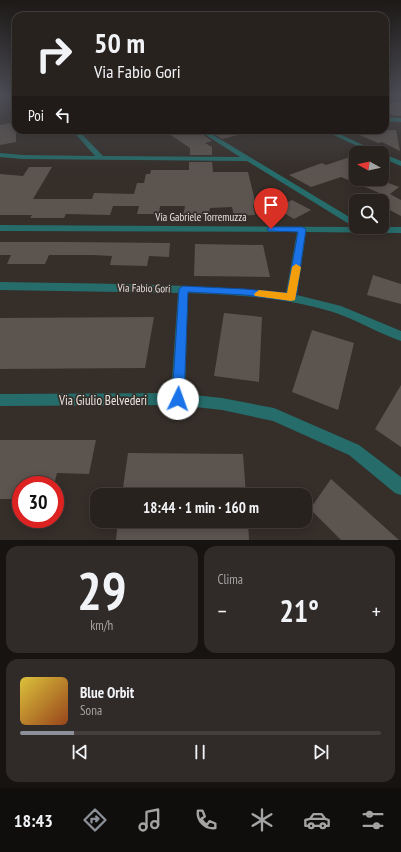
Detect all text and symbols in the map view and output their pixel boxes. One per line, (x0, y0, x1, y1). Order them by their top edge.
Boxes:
text: 50 m (94, 24, 145, 61)
icon: right (28, 28, 80, 80)
text: Via Fabio Gori (94, 60, 181, 83)
icon: left (52, 104, 74, 126)
text: Poi (28, 106, 44, 125)
north arrow (349, 146, 389, 186)
map controls (349, 146, 389, 234)
pin (254, 188, 288, 229)
icon: arrive (260, 194, 282, 216)
button: search (349, 194, 389, 234)
street label: Via Gabriele Torremuzza (154, 210, 247, 224)
street label: Via Fabio Gori (116, 281, 171, 295)
position arrow (157, 378, 199, 420)
street label: Via Giulio Belvederi (58, 392, 147, 409)
speed limit sign: 30 (12, 476, 64, 528)
text: 18:44 · 1 min · 160 m (143, 498, 259, 517)
text: 29 (77, 557, 127, 624)
text: Clima (218, 571, 243, 588)
text: 21° (279, 591, 319, 630)
text: − (218, 597, 227, 625)
text: + (372, 597, 381, 625)
text: km/h (90, 617, 113, 634)
text: Blue Orbit (80, 683, 134, 702)
text: Sona (80, 702, 102, 719)
icon: previous (69, 741, 91, 763)
icon: pause (189, 741, 211, 763)
icon: next (310, 741, 332, 763)
icon: directions (81, 806, 109, 834)
icon: music (136, 806, 164, 834)
icon: phone (192, 806, 220, 834)
icon: climate (248, 806, 276, 834)
icon: car (303, 806, 331, 834)
icon: filters (359, 806, 387, 834)
text: 18:43 (14, 809, 53, 832)

